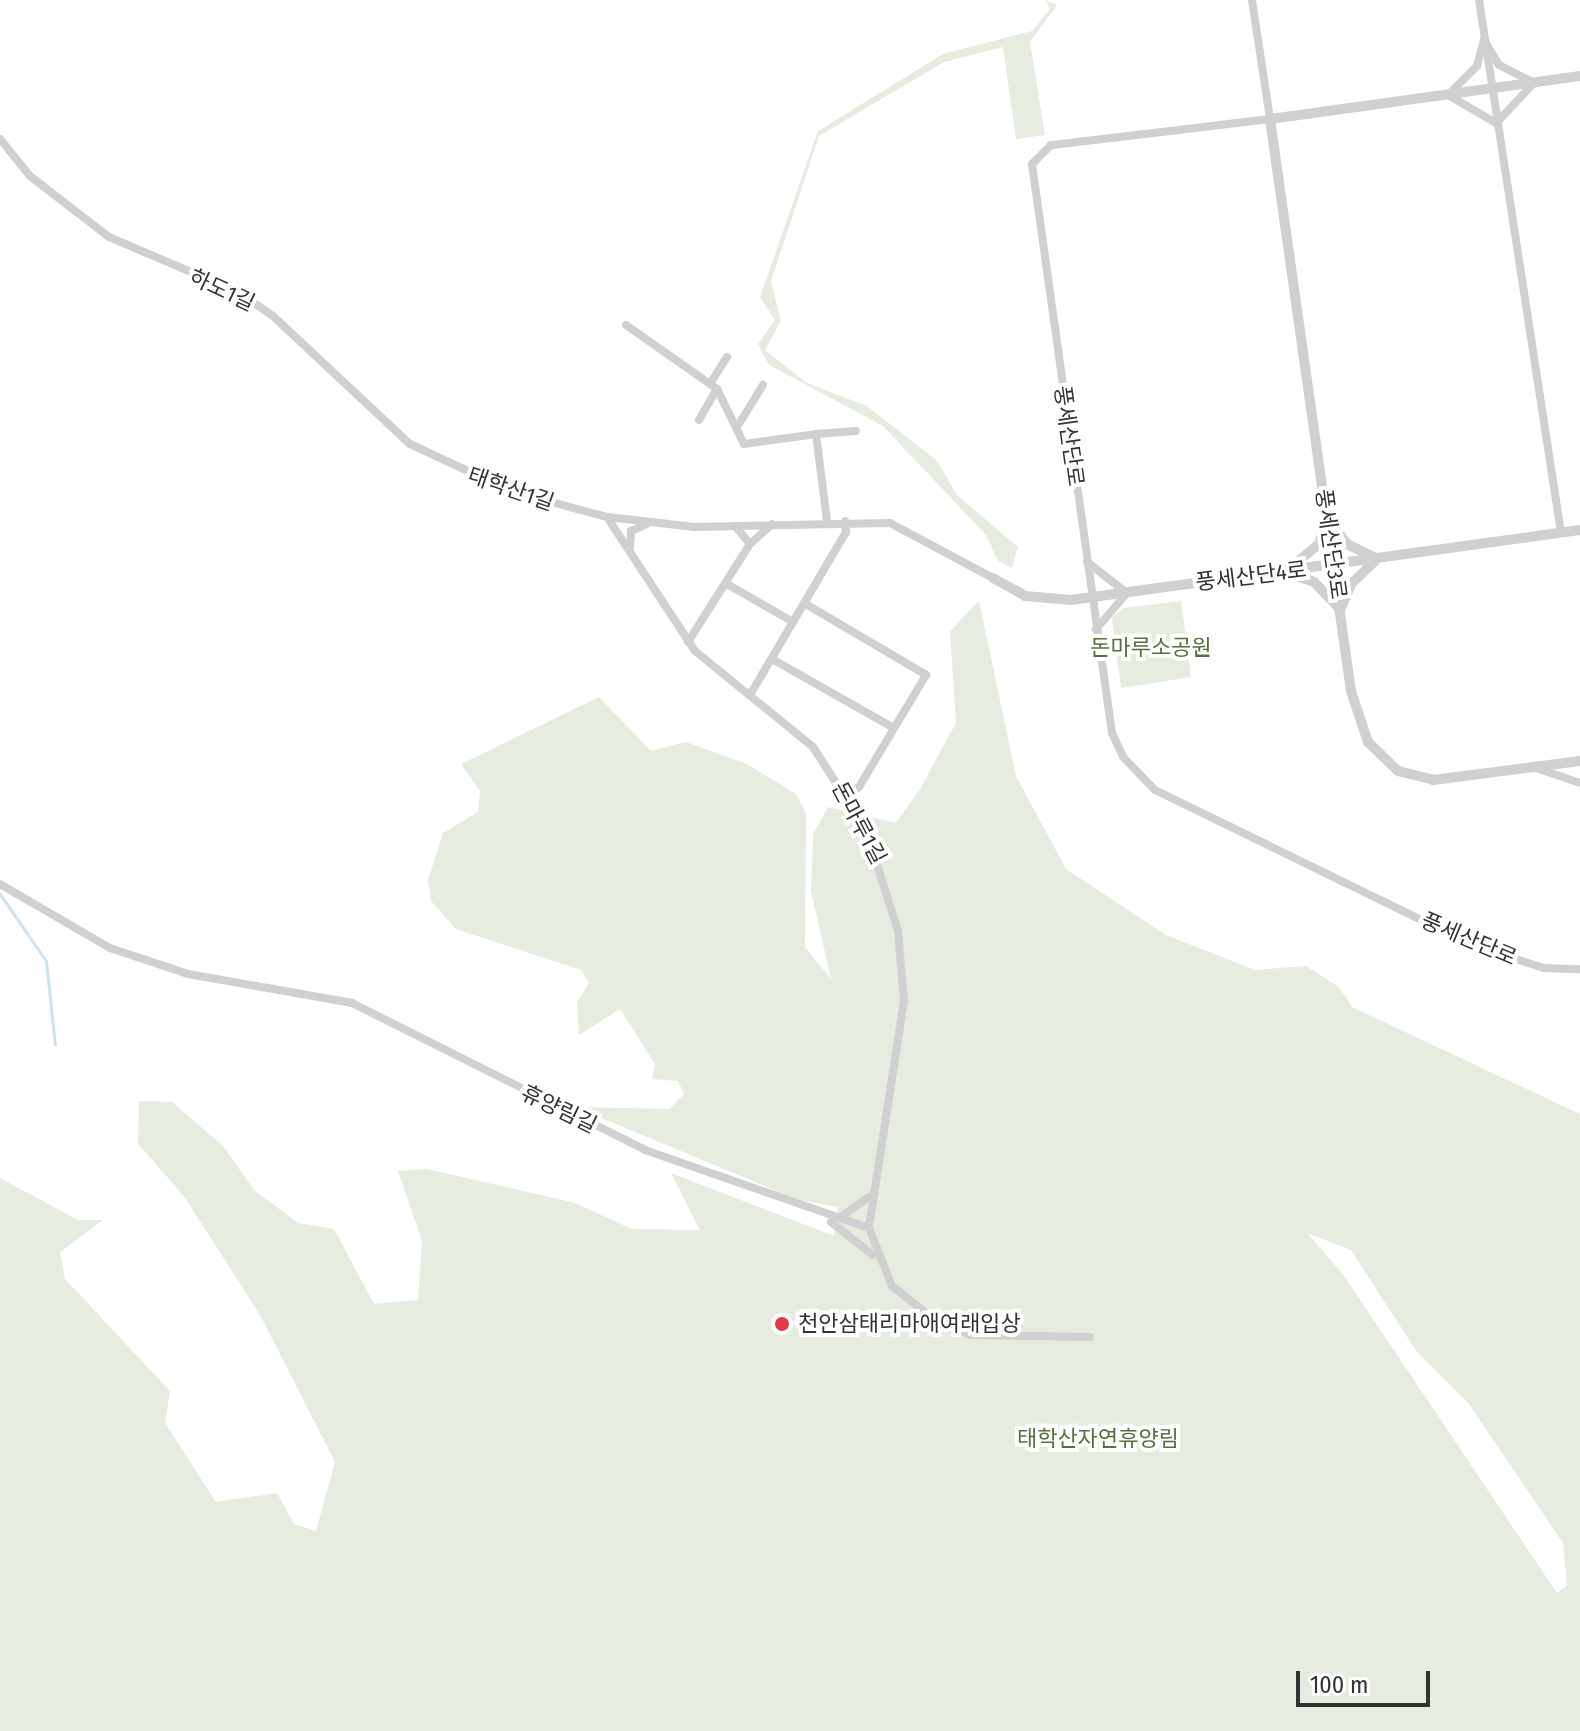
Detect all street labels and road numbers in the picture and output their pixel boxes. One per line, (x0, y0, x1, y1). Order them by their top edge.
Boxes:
street label: 하도1길 (185, 263, 259, 317)
street label: 풍세산단로 (1049, 384, 1089, 488)
street label: 태학산1길 (464, 462, 558, 516)
street label: 풍세산단3로 (1310, 487, 1352, 601)
street label: 풍세산단4로 (1194, 556, 1308, 596)
street label: 돈마루1길 (826, 777, 892, 869)
street label: 풍세산단로 (1417, 907, 1521, 971)
street label: 휴양림길 (517, 1079, 601, 1139)

